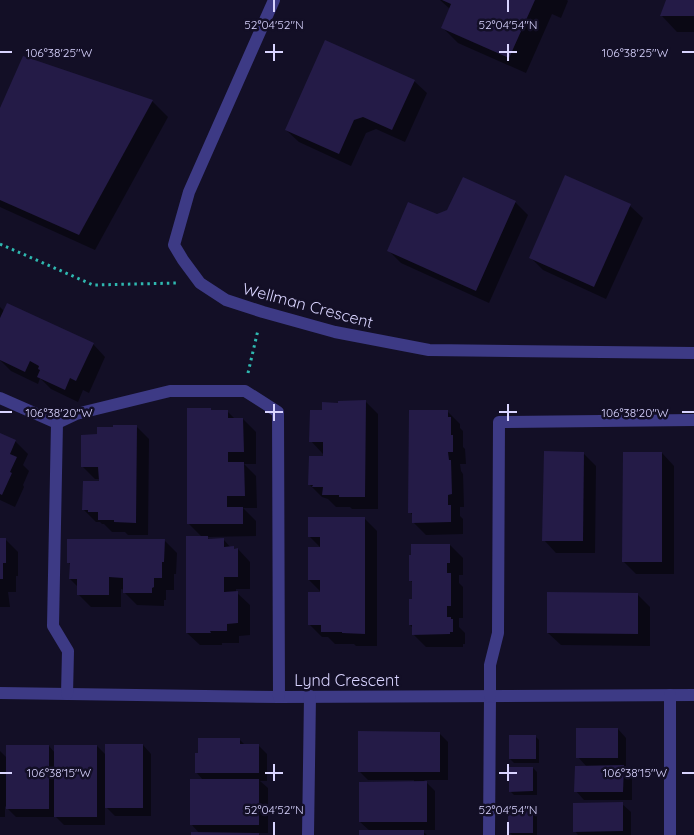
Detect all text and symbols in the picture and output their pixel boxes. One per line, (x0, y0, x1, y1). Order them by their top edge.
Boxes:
text: 52°04'52"N (244, 17, 304, 32)
text: 52°04'54"N (478, 17, 538, 32)
text: 106°38'25"W (26, 45, 93, 60)
text: 106°38'25"W (602, 45, 669, 60)
street label: Wellman Crescent (241, 278, 375, 332)
text: 106°38'20"W (25, 405, 93, 420)
text: 106°38'20"W (601, 405, 669, 420)
street label: Lynd Crescent (294, 670, 400, 690)
text: 106°38'15"W (27, 765, 92, 780)
text: 106°38'15"W (603, 765, 668, 780)
text: 52°04'52"N (244, 802, 304, 817)
text: 52°04'54"N (478, 802, 538, 817)

